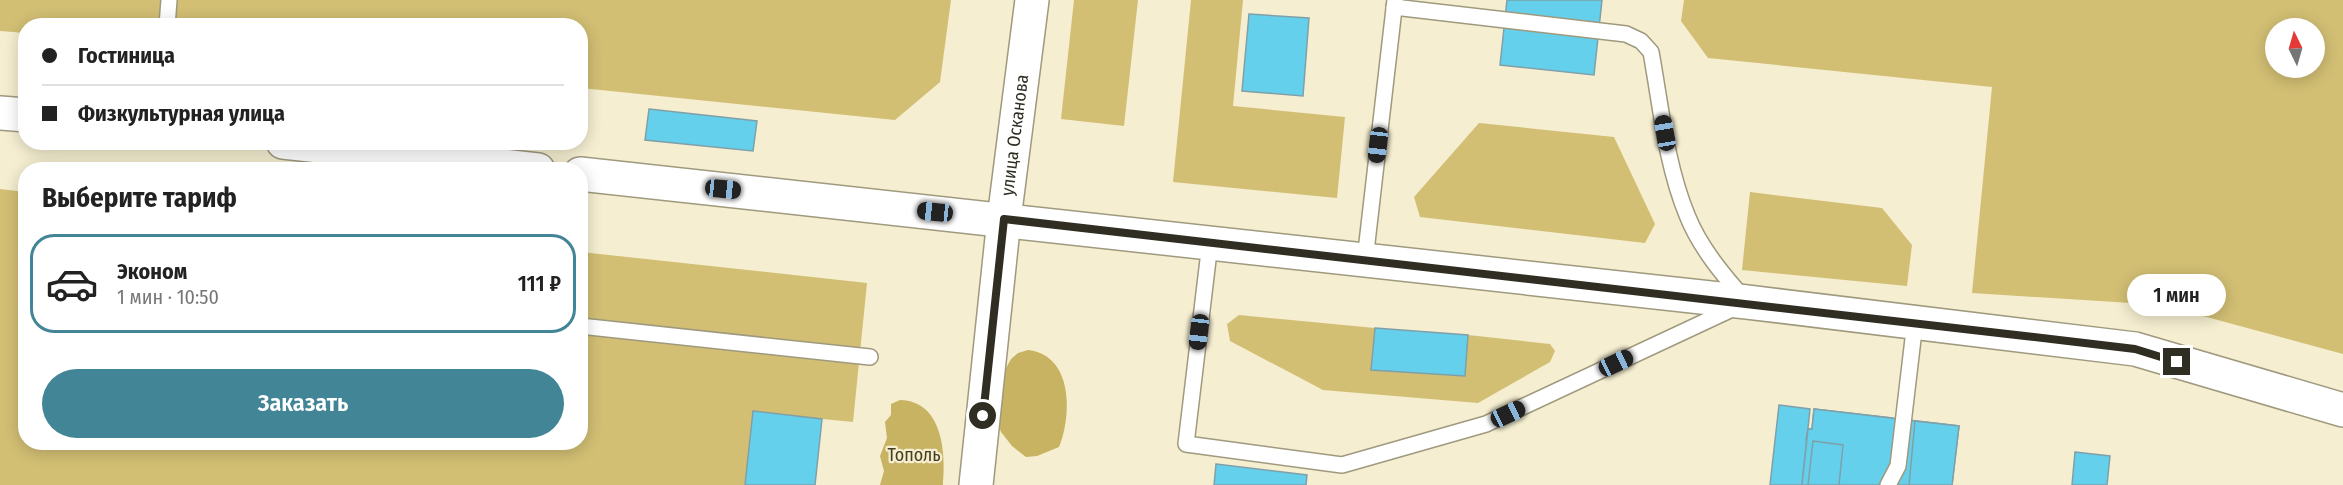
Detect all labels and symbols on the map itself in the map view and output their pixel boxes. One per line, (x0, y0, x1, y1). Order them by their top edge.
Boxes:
north arrow (2265, 18, 2325, 78)
street label: улица Осканова (996, 73, 1033, 197)
car (1653, 114, 1677, 152)
car (1367, 126, 1389, 164)
car (704, 178, 742, 200)
car (916, 201, 954, 223)
callout: 1 мин (2128, 275, 2226, 317)
car (1188, 313, 1210, 351)
car (1596, 347, 1636, 379)
route end (2163, 348, 2190, 375)
car (1488, 398, 1528, 430)
route start (969, 402, 996, 429)
park label: Тополь (887, 444, 941, 466)

